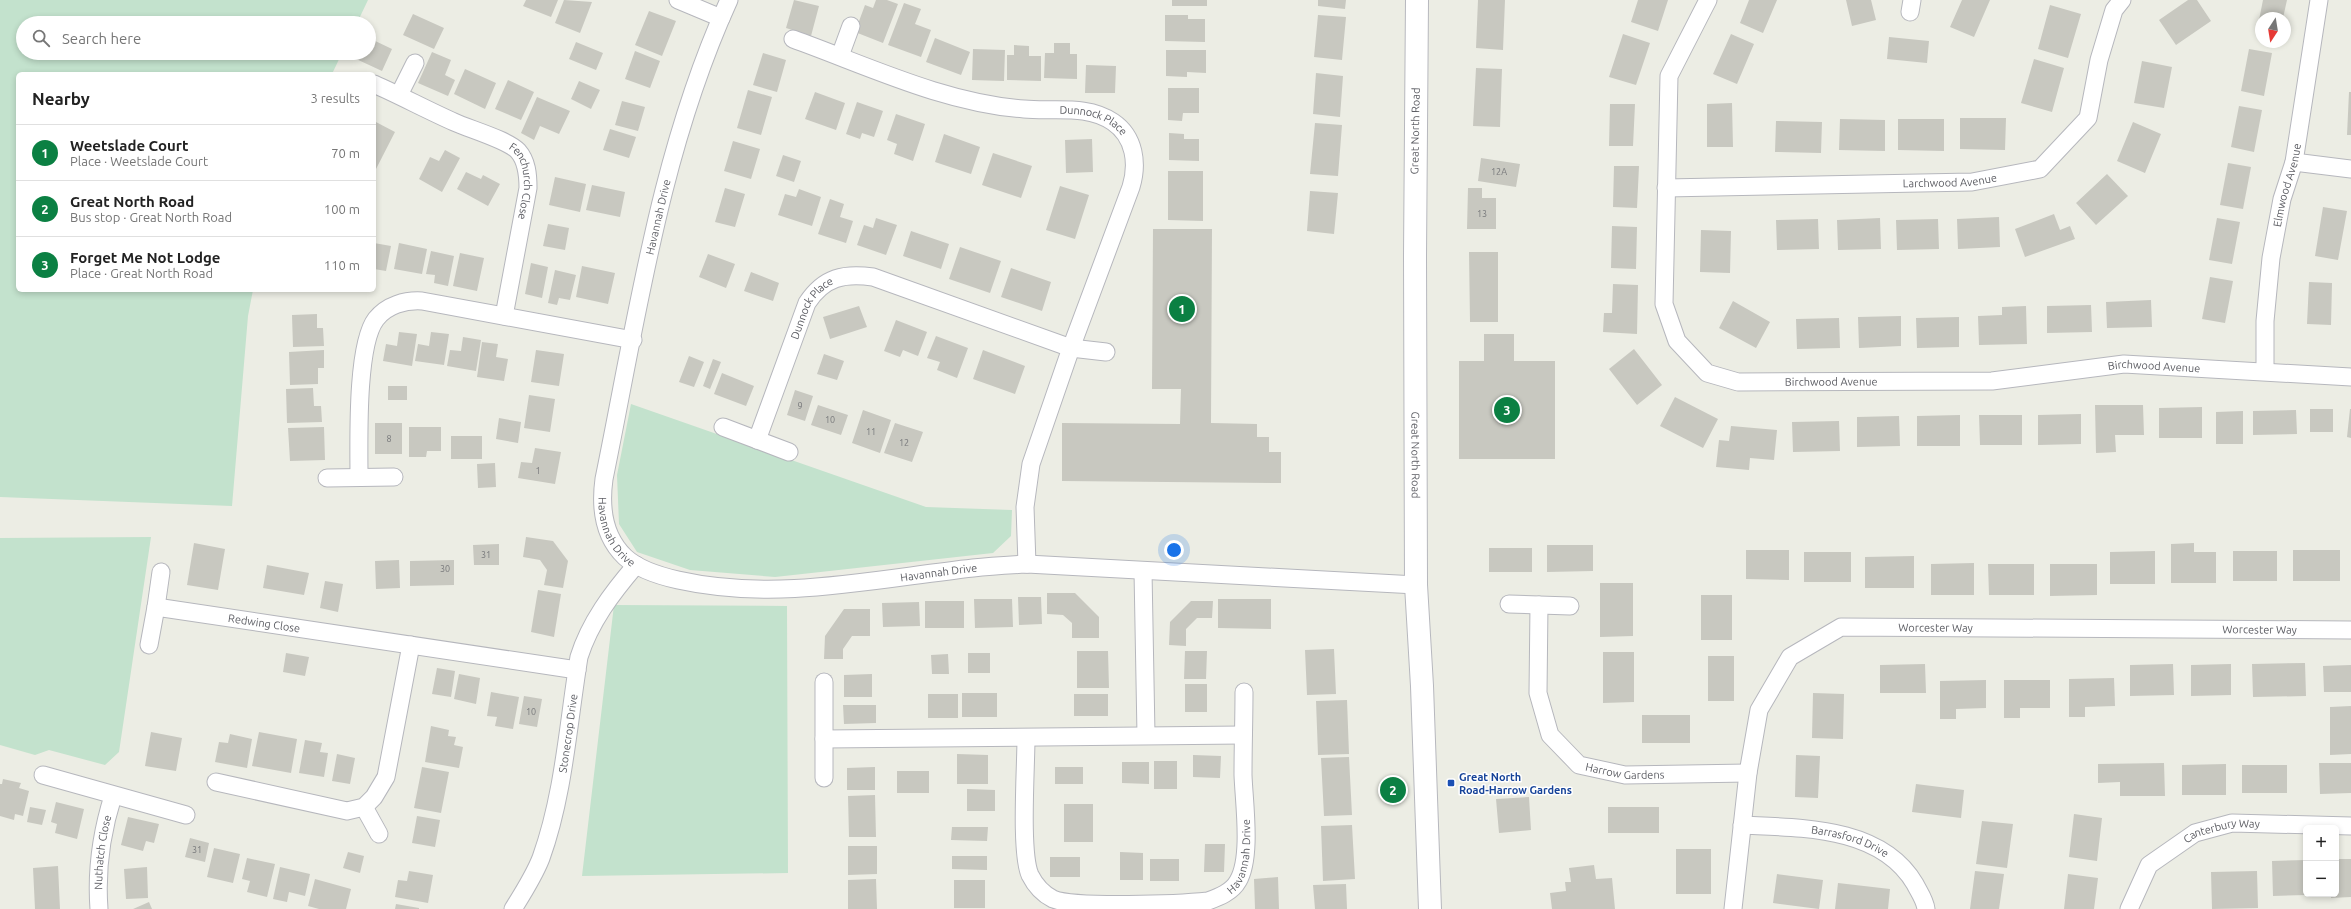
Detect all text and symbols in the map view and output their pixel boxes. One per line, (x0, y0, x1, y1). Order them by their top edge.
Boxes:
north arrow (2255, 12, 2291, 48)
search box (16, 16, 376, 60)
icon: search (30, 27, 52, 49)
text: Search here (62, 30, 141, 47)
street label: Great North Road (1408, 87, 1422, 175)
text: Nearby (32, 89, 90, 108)
text: 3 results (310, 91, 360, 105)
street label: Dunnock Place (1059, 104, 1130, 137)
text: Weetslade Court (70, 137, 188, 154)
street label: Fenchurch Close (507, 140, 534, 221)
street label: Elmwood Avenue (2271, 142, 2303, 228)
text: 1 (41, 146, 49, 160)
text: 70 m (331, 146, 360, 160)
text: Place · Weetslade Court (70, 154, 208, 168)
house number: 12A (1491, 167, 1507, 177)
street label: Larchwood Avenue (1903, 171, 1998, 189)
street label: Havannah Drive (643, 178, 673, 256)
text: Great North Road (70, 193, 194, 210)
text: 2 (41, 202, 49, 216)
text: 100 m (324, 202, 360, 216)
house number: 13 (1477, 209, 1487, 219)
text: Bus stop · Great North Road (70, 210, 232, 224)
text: Forget Me Not Lodge (70, 249, 220, 266)
text: 3 (41, 258, 49, 272)
text: 110 m (324, 258, 360, 272)
text: Place · Great North Road (70, 266, 213, 280)
street label: Dunnock Place (788, 275, 835, 341)
pin: 1 (1169, 294, 1195, 324)
street label: Birchwood Avenue (2107, 358, 2201, 374)
street label: Birchwood Avenue (1785, 375, 1878, 388)
pin: 3 (1494, 395, 1520, 425)
house number: 9 (797, 401, 803, 411)
street label: Great North Road (1409, 411, 1422, 499)
house number: 10 (825, 415, 835, 425)
house number: 11 (866, 427, 876, 437)
house number: 8 (386, 434, 392, 444)
house number: 12 (899, 438, 909, 448)
house number: 1 (535, 466, 541, 476)
street label: Havannah Drive (596, 497, 637, 569)
your location (1164, 540, 1184, 560)
house number: 31 (481, 550, 491, 560)
street label: Havannah Drive (899, 562, 978, 583)
house number: 30 (440, 564, 450, 574)
street label: Redwing Close (227, 612, 301, 634)
street label: Worcester Way (1898, 621, 1974, 634)
street label: Worcester Way (2222, 623, 2298, 636)
street label: Stonecrop Drive (556, 693, 579, 774)
house number: 10 (526, 707, 536, 717)
street label: Harrow Gardens (1584, 761, 1665, 781)
place label: Great North Road-Harrow Gardens (1459, 771, 1572, 796)
pin: 2 (1380, 775, 1406, 805)
marker: Great North Road-Harrow Gardens (1446, 778, 1456, 788)
street label: Nuthatch Close (92, 814, 113, 890)
street label: Canterbury Way (2181, 817, 2261, 845)
street label: Havannah Drive (1224, 819, 1252, 896)
street label: Barrasford Drive (1810, 823, 1891, 859)
map controls (2303, 825, 2339, 897)
button: + (2303, 825, 2339, 861)
house number: 31 (192, 845, 202, 855)
button: − (2303, 861, 2339, 897)

